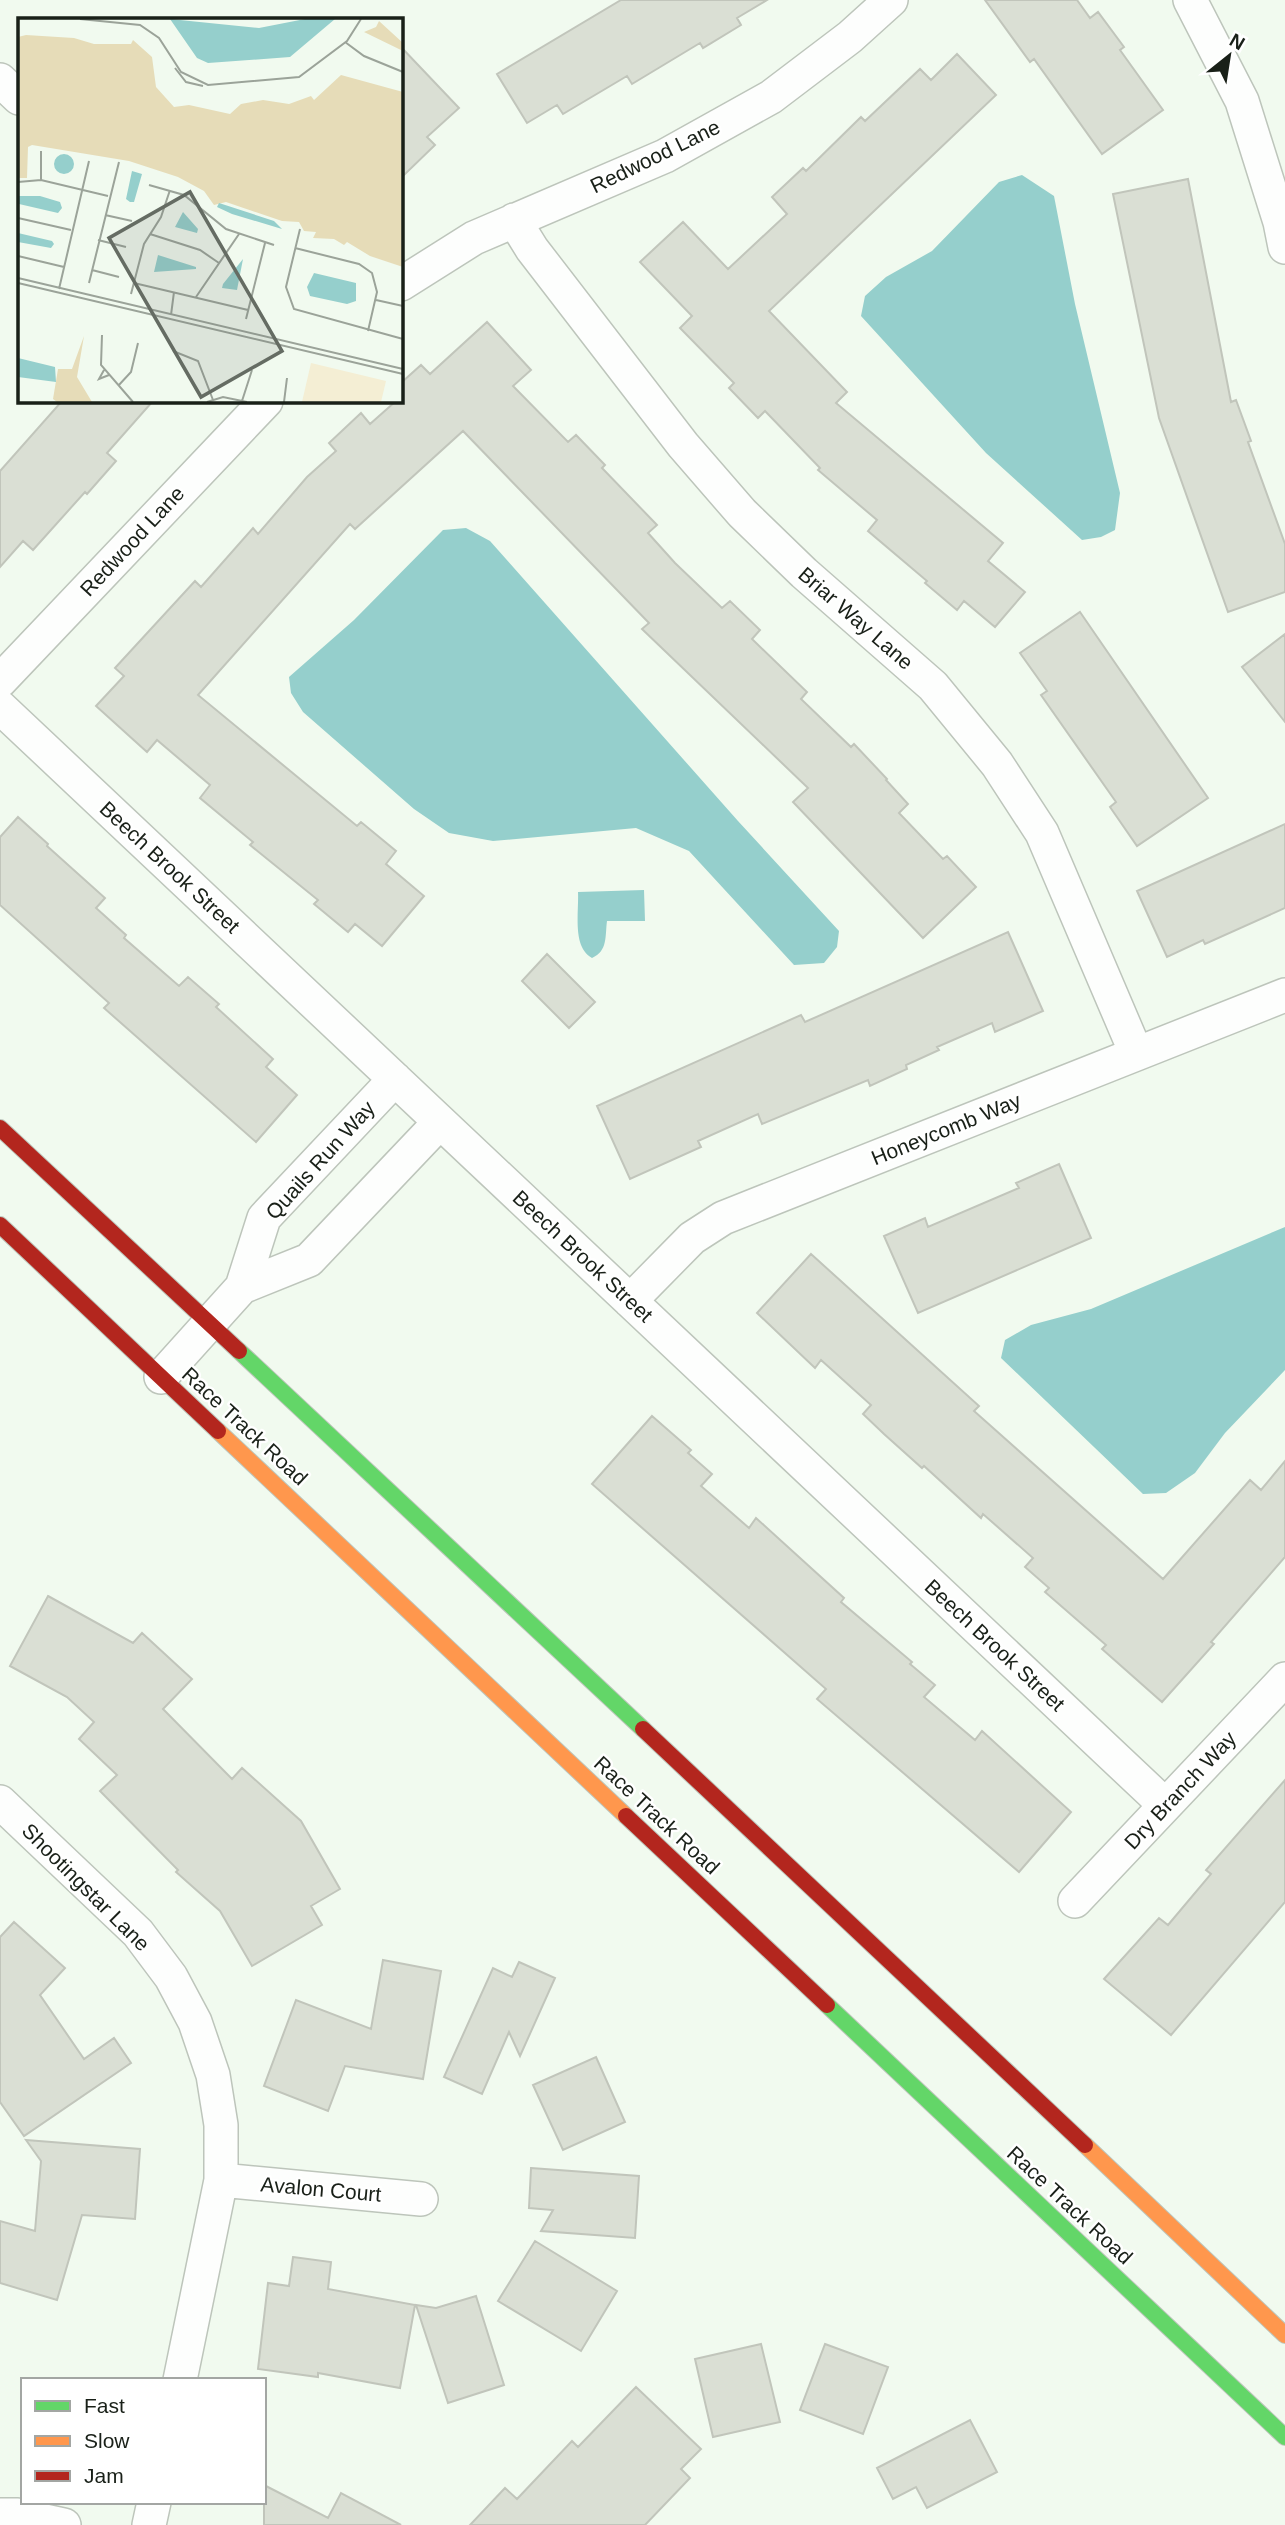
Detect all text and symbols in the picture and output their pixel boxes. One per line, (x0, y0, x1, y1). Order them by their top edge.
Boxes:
inset map (18, 18, 402, 402)
north arrow (1194, 21, 1264, 91)
text: N (1226, 29, 1248, 54)
street label: Redwood Lane (586, 115, 724, 197)
street label: Redwood Lane (75, 481, 189, 601)
street label: Briar Way Lane (794, 562, 918, 674)
street label: Beech Brook Street (96, 796, 245, 938)
street label: Honeycomb Way (868, 1088, 1025, 1169)
street label: Quails Run Way (261, 1096, 379, 1224)
street label: Beech Brook Street (509, 1185, 658, 1327)
street label: Race Track Road (178, 1362, 312, 1490)
street label: Beech Brook Street (921, 1574, 1070, 1716)
street label: Dry Branch Way (1120, 1726, 1241, 1853)
street label: Race Track Road (590, 1751, 724, 1879)
street label: Shootingstar Lane (18, 1819, 154, 1955)
street label: Race Track Road (1003, 2141, 1137, 2269)
street label: Avalon Court (260, 2172, 382, 2206)
legend (21, 2378, 266, 2504)
text: Fast (84, 2394, 125, 2417)
text: Slow (84, 2429, 130, 2452)
text: Jam (84, 2464, 124, 2487)

